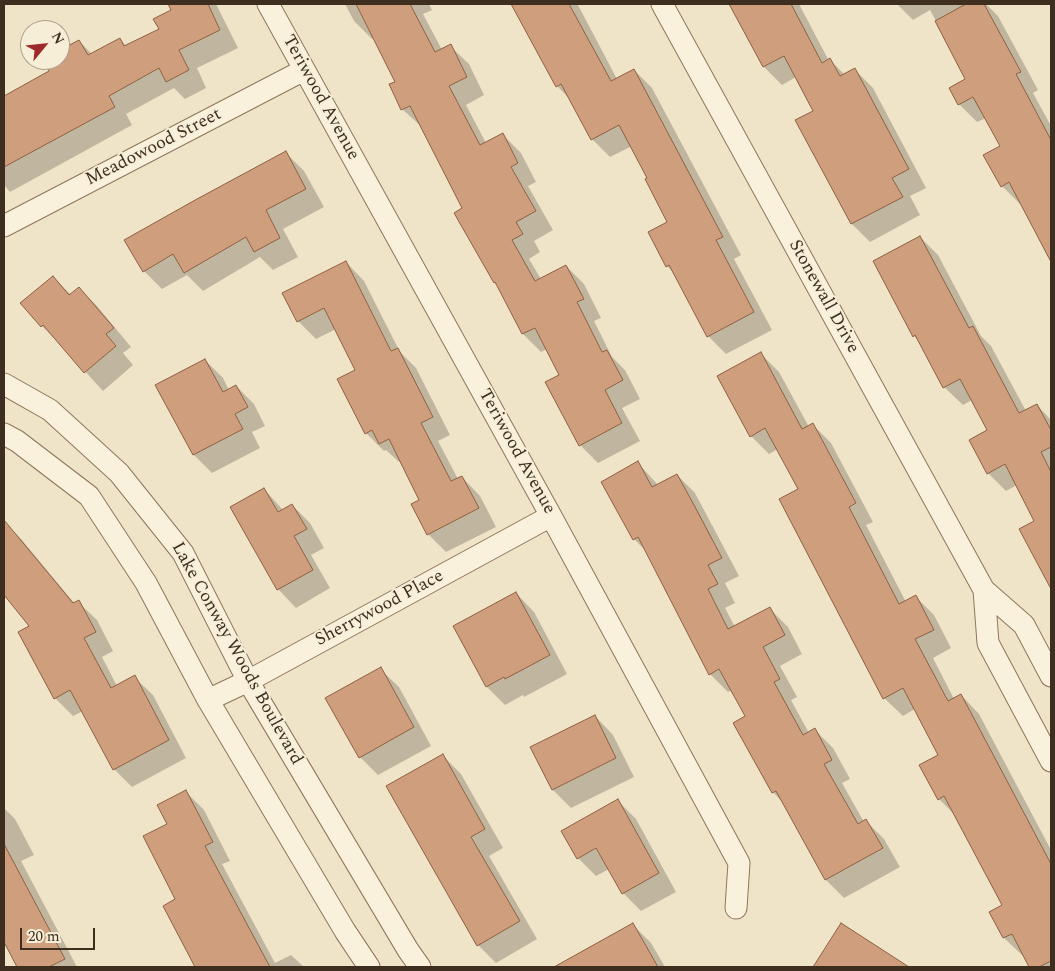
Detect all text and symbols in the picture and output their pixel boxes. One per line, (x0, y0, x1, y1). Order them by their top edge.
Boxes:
north arrow (20, 20, 70, 70)
text: N (46, 28, 70, 48)
street label: Teriwood Avenue (277, 32, 363, 164)
street label: Meadowood Street (82, 104, 226, 192)
street label: Stonewall Drive (783, 236, 863, 358)
street label: Teriwood Avenue (473, 386, 559, 518)
street label: Lake Conway Woods Boulevard (166, 539, 306, 769)
street label: Sherrywood Place (312, 566, 448, 652)
scale bar (22, 918, 98, 950)
text: 20 m (28, 925, 60, 948)

